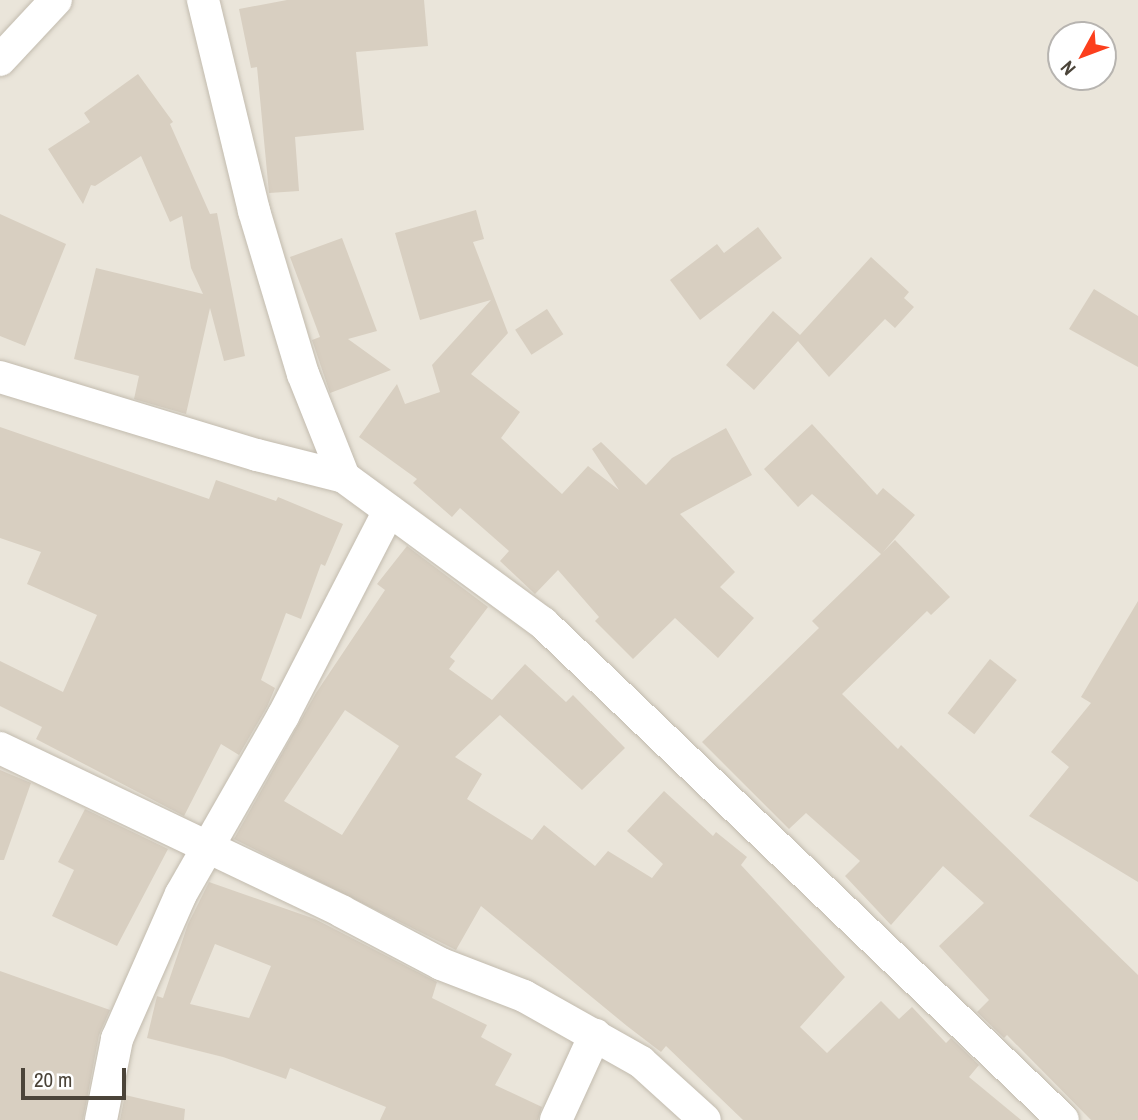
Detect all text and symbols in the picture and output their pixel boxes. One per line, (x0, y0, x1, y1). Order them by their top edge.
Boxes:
north arrow (1047, 21, 1117, 91)
text: N (1054, 56, 1081, 81)
scale bar (24, 1054, 130, 1098)
text: 20 m (34, 1065, 72, 1094)

